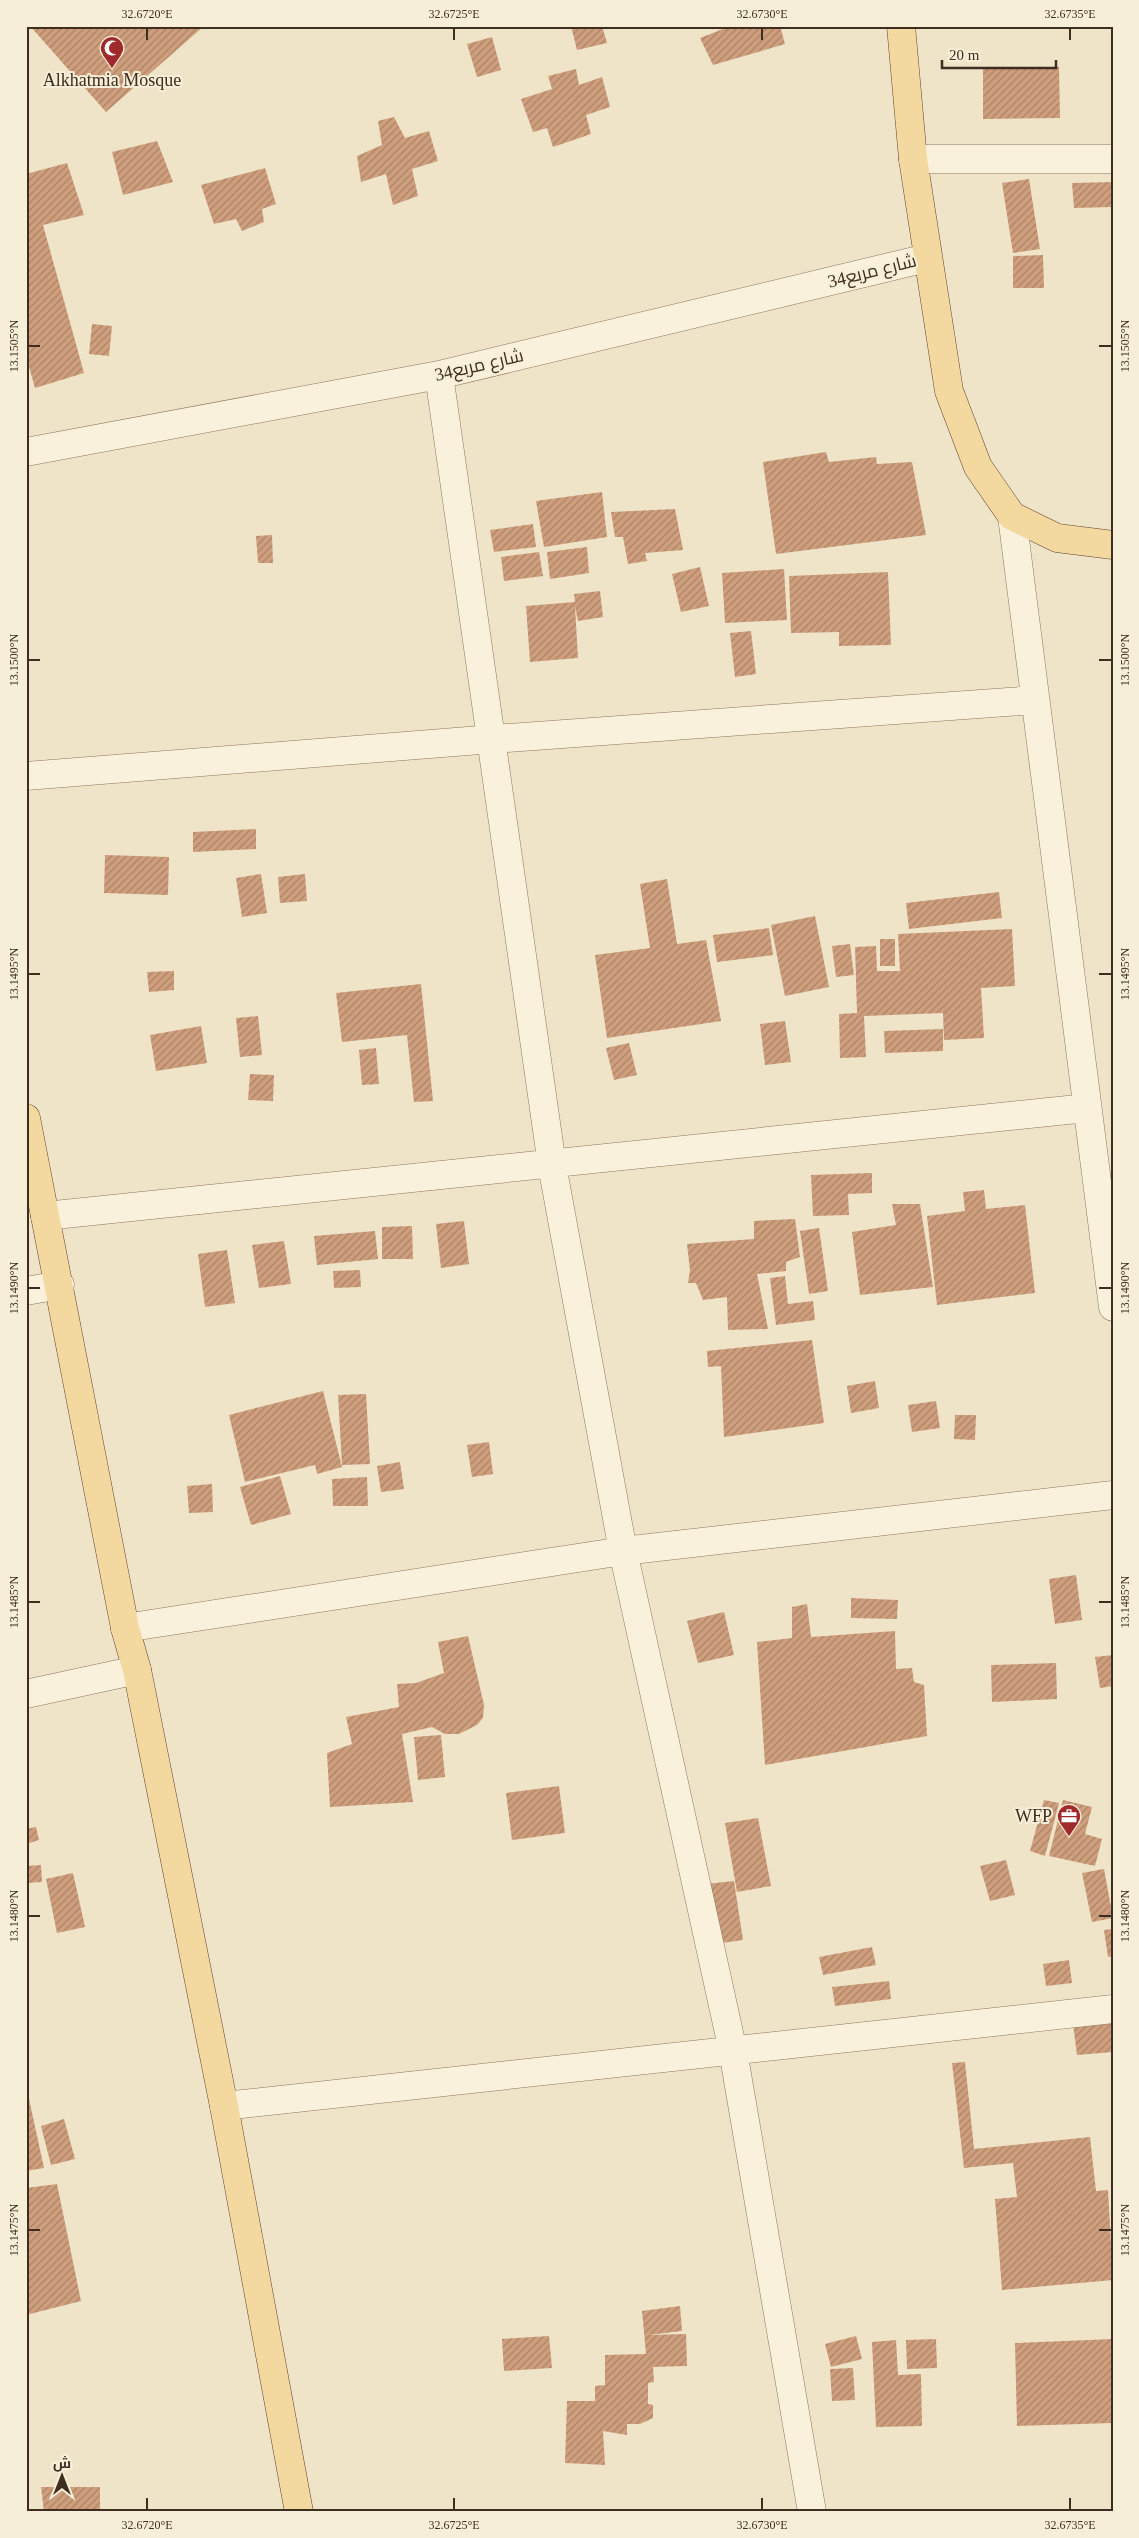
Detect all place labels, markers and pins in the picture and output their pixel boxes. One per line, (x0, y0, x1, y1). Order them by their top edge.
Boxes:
mosque icon: Alkhatmia Mosque (99, 35, 125, 69)
place label: Alkhatmia Mosque (43, 70, 181, 90)
office icon: WFP (1056, 1803, 1082, 1837)
place label: WFP (1015, 1806, 1052, 1826)

